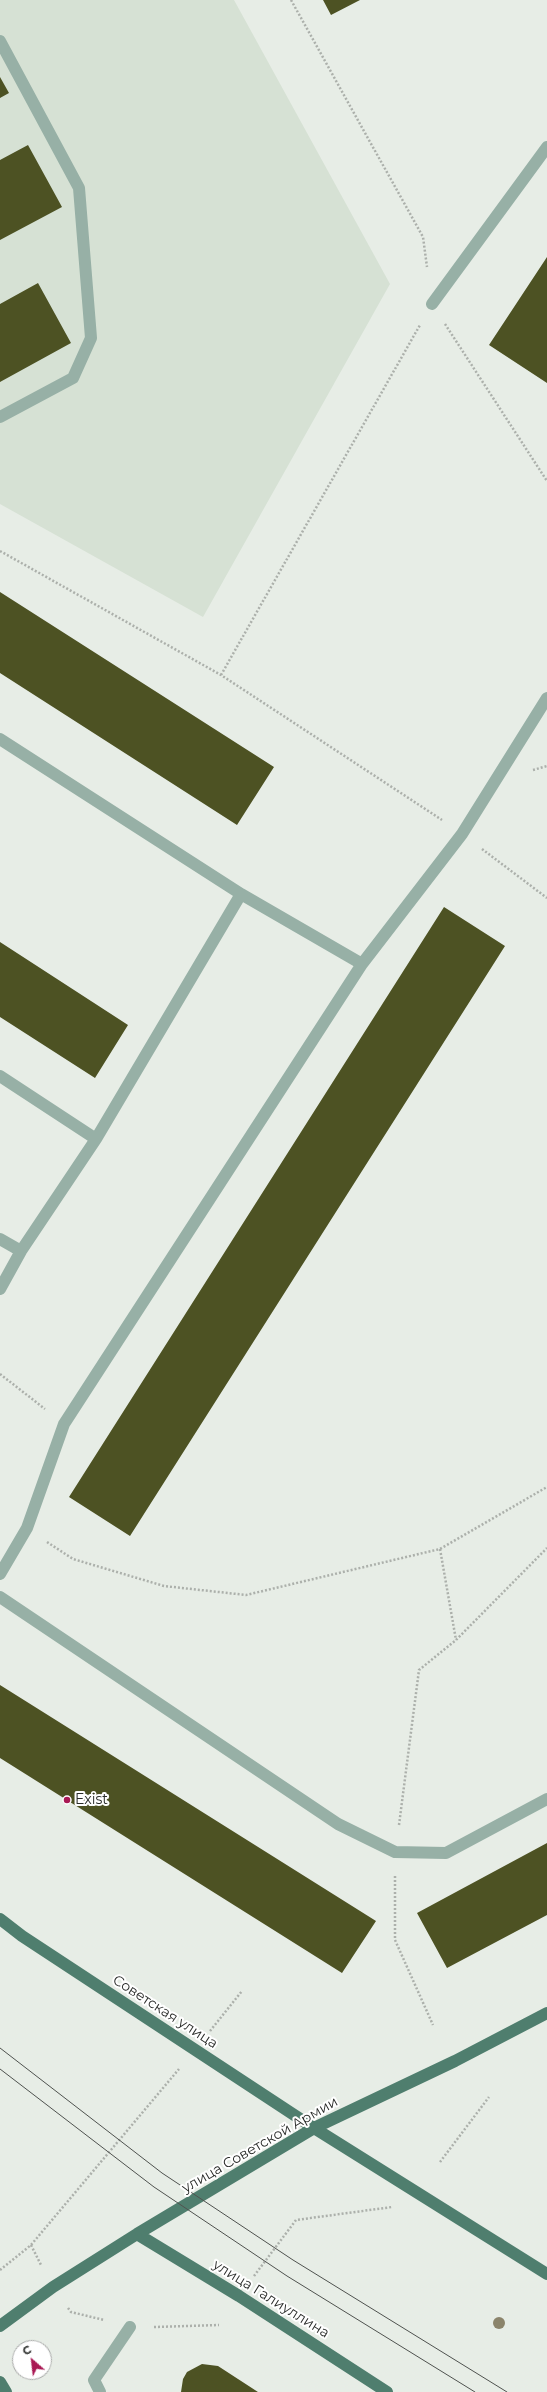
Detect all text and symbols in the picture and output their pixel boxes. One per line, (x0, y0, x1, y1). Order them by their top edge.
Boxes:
place label: Exist (75, 1792, 108, 1808)
marker: Exist (62, 1795, 72, 1805)
street label: Советская улица (109, 1972, 221, 2052)
street label: улица Советской Армии (179, 2093, 341, 2197)
street label: улица Галиуллина (210, 2256, 332, 2342)
north arrow (12, 2340, 52, 2380)
text: С (20, 2342, 34, 2358)

